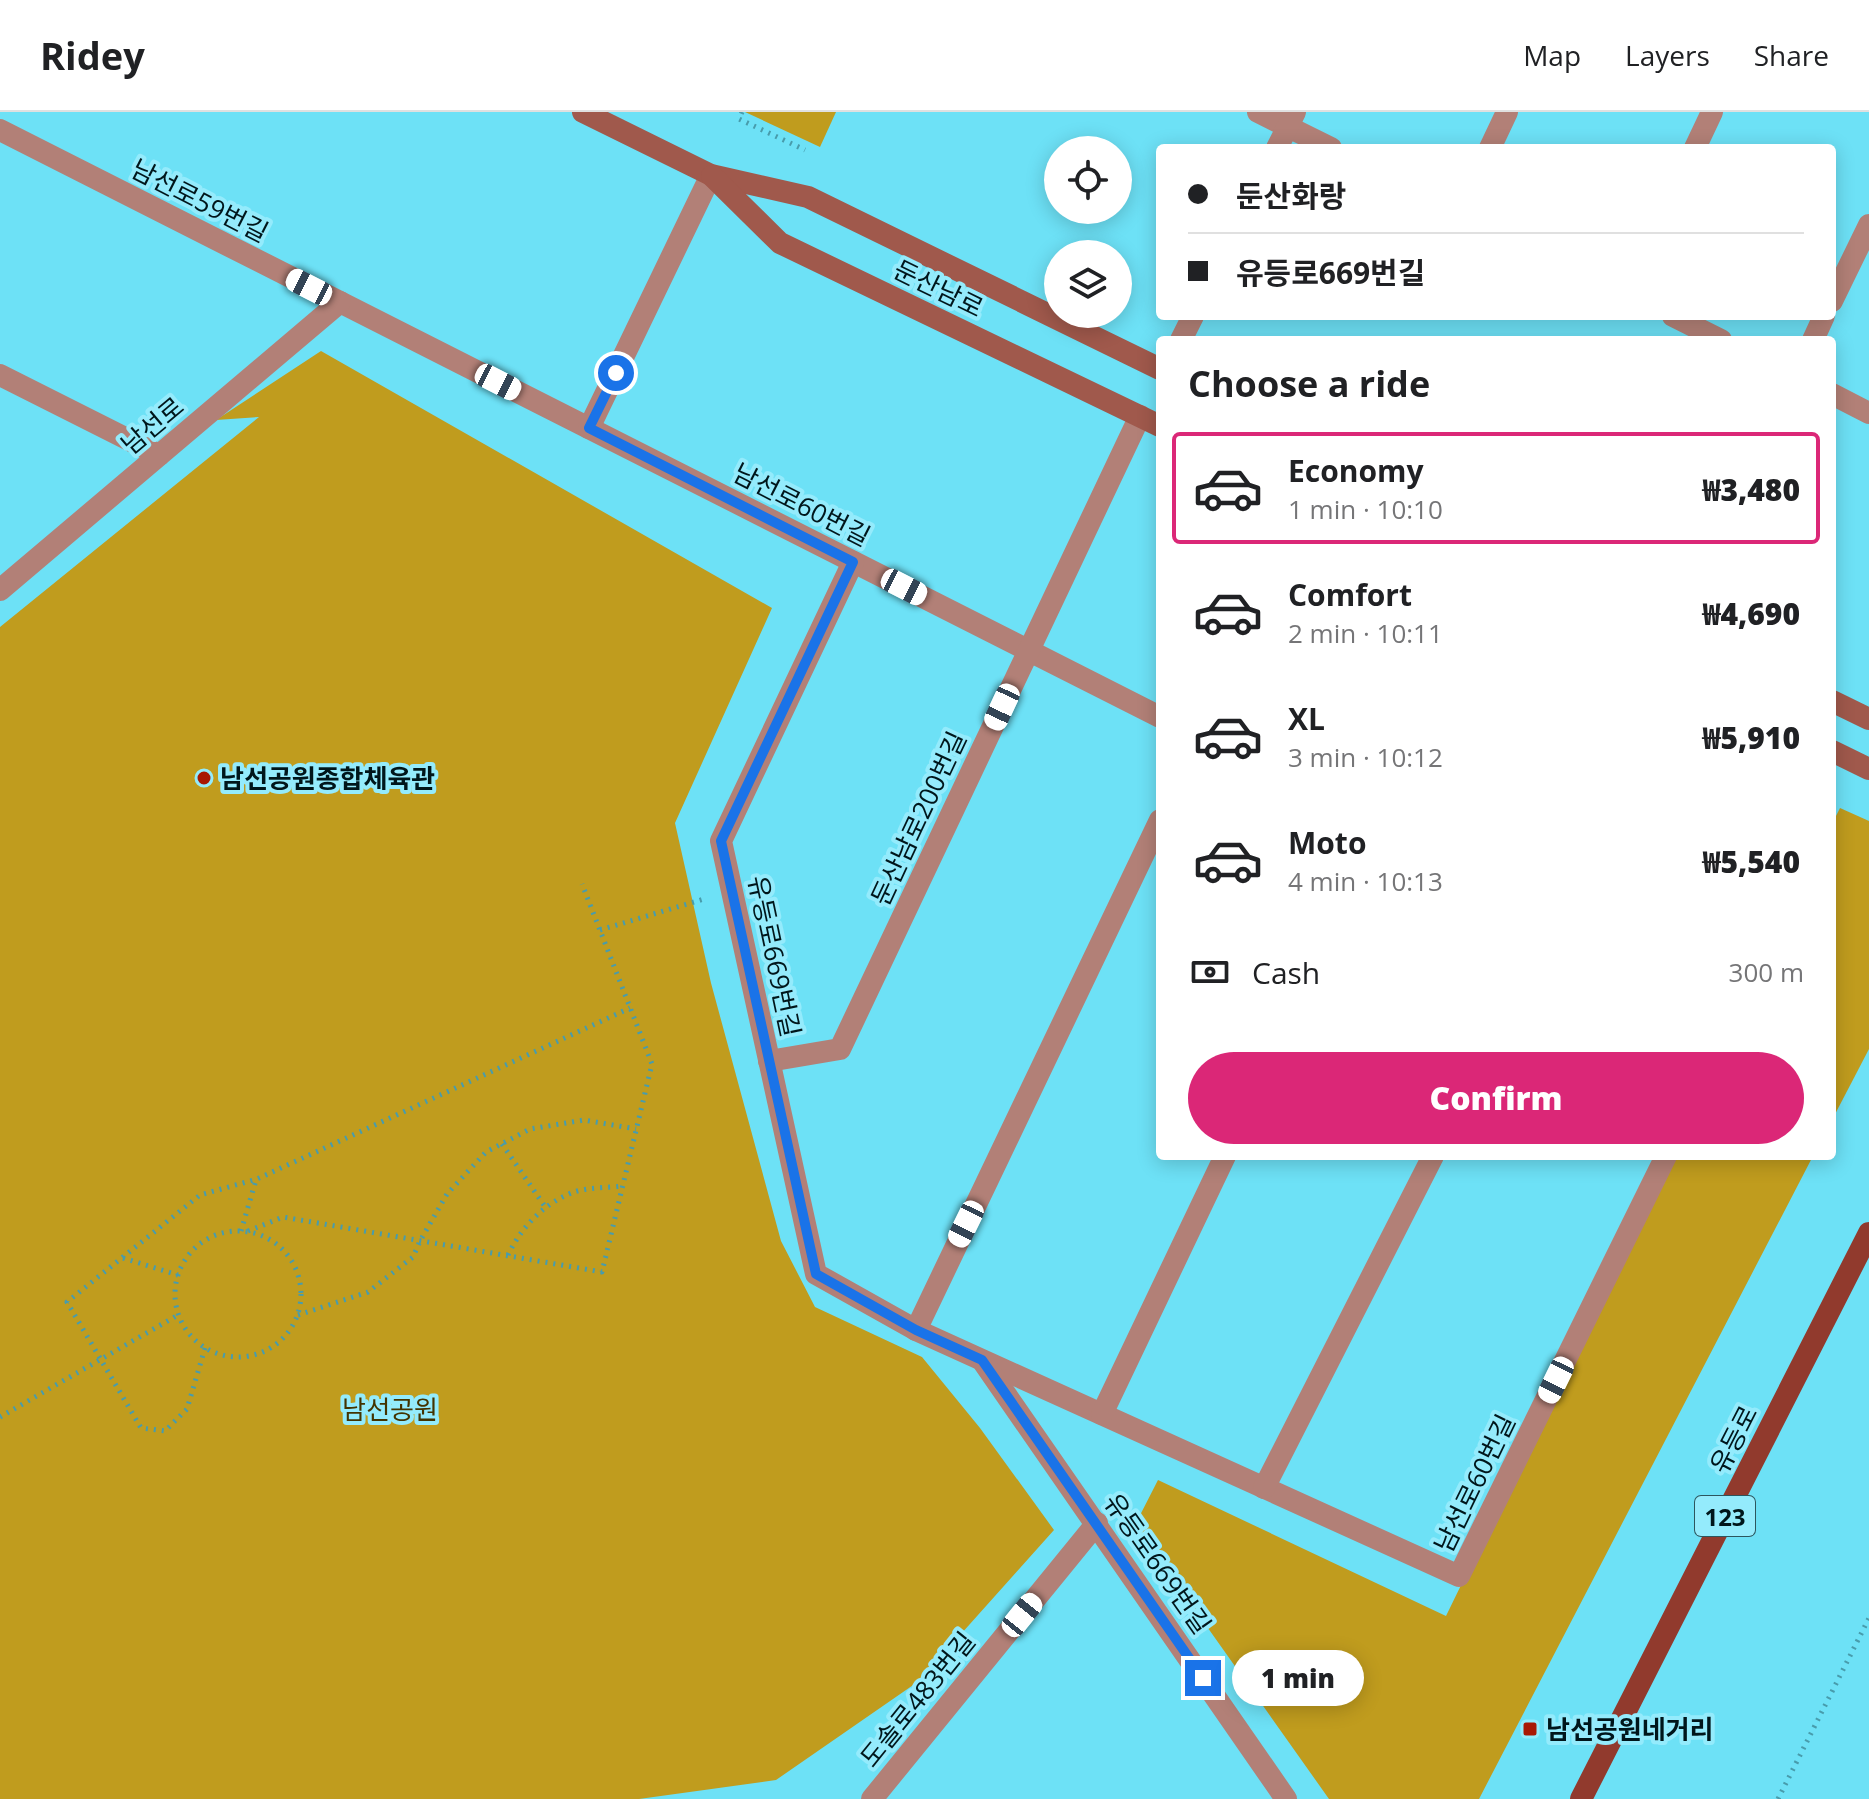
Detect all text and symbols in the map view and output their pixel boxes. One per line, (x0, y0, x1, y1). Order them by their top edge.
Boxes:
text: Ridey (40, 29, 145, 81)
text: Map (1523, 36, 1581, 74)
text: Layers (1625, 36, 1710, 74)
text: Share (1754, 36, 1829, 74)
map controls (1044, 136, 1132, 328)
button: locate (1044, 136, 1132, 224)
street label: 남선로59번길 (125, 150, 275, 250)
text: 둔산화랑 (1236, 175, 1346, 216)
button: layers (1044, 240, 1132, 328)
street label: 둔산남로 (888, 251, 990, 325)
text: 유등로669번길 (1236, 252, 1425, 293)
car (282, 265, 336, 309)
route start (598, 355, 634, 391)
text: Choose a ride (1188, 359, 1430, 408)
car (471, 360, 525, 404)
street label: 남선로 (113, 388, 191, 462)
text: Economy (1288, 450, 1424, 491)
icon: car (1192, 452, 1264, 524)
street label: 남선로60번길 (727, 454, 877, 554)
text: ₩3,480 (1702, 469, 1800, 510)
text: 1 min · 10:10 (1288, 491, 1443, 527)
car (877, 565, 931, 609)
text: Comfort (1288, 574, 1412, 615)
icon: car (1192, 576, 1264, 648)
text: ₩4,690 (1702, 593, 1800, 634)
text: 2 min · 10:11 (1288, 615, 1443, 651)
car (981, 680, 1023, 734)
text: XL (1288, 698, 1325, 739)
icon: car (1192, 700, 1264, 772)
text: ₩5,910 (1702, 717, 1800, 758)
street label: 둔산남로200번길 (862, 725, 974, 911)
text: 3 min · 10:12 (1288, 739, 1443, 775)
place label: 남선공원종합체육관 (220, 760, 435, 796)
marker: 남선공원종합체육관 (195, 769, 213, 787)
text: Moto (1288, 822, 1366, 863)
icon: car (1192, 824, 1264, 896)
text: ₩5,540 (1702, 841, 1800, 882)
text: 4 min · 10:13 (1288, 863, 1443, 899)
street label: 유등로669번길 (740, 872, 810, 1040)
icon: cash (1188, 950, 1232, 994)
text: Cash (1252, 952, 1320, 993)
text: 300 m (1729, 954, 1804, 990)
button: Confirm (1188, 1052, 1804, 1144)
car (945, 1197, 987, 1251)
car (1535, 1353, 1577, 1407)
park label: 남선공원 (342, 1391, 438, 1427)
street label: 유등로 (1701, 1399, 1765, 1479)
street label: 남선로60번길 (1425, 1408, 1523, 1558)
street label: 유등로669번길 (1096, 1485, 1220, 1641)
road number: 123 (1695, 1496, 1755, 1536)
car (998, 1589, 1046, 1641)
street label: 도솔로483번길 (851, 1624, 983, 1774)
callout: 1 min (1231, 1650, 1363, 1706)
route end (1185, 1660, 1221, 1696)
text: 1 min (1261, 1660, 1335, 1696)
place label: 남선공원네거리 (1546, 1711, 1713, 1747)
marker: 남선공원네거리 (1521, 1720, 1539, 1738)

